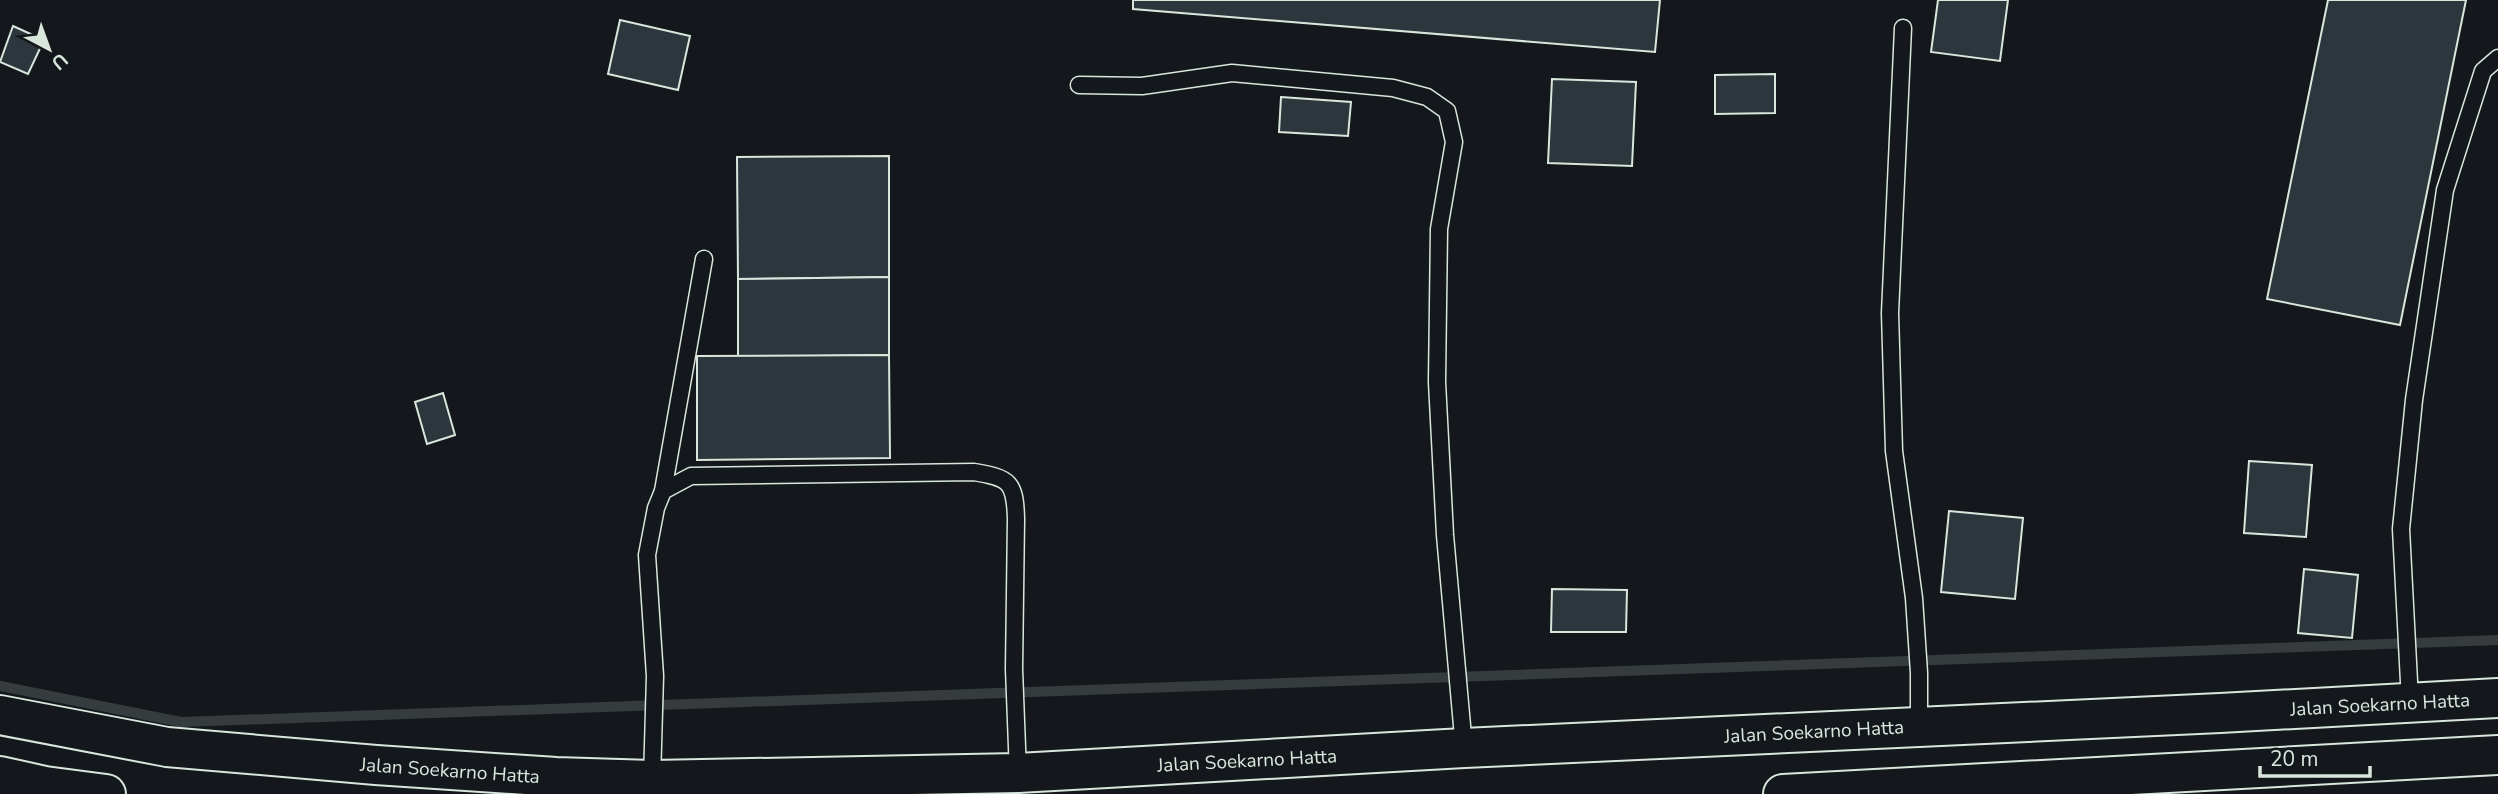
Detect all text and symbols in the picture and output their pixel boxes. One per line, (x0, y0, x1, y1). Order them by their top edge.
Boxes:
north arrow (14, 14, 84, 84)
text: U (46, 47, 73, 75)
street label: Jalan Soekarno Hatta (2288, 687, 2471, 723)
street label: Jalan Soekarno Hatta (1722, 714, 1905, 750)
scale bar (2260, 734, 2370, 778)
street label: Jalan Soekarno Hatta (1155, 743, 1338, 779)
text: 20 m (2270, 745, 2319, 773)
street label: Jalan Soekarno Hatta (358, 752, 541, 790)

